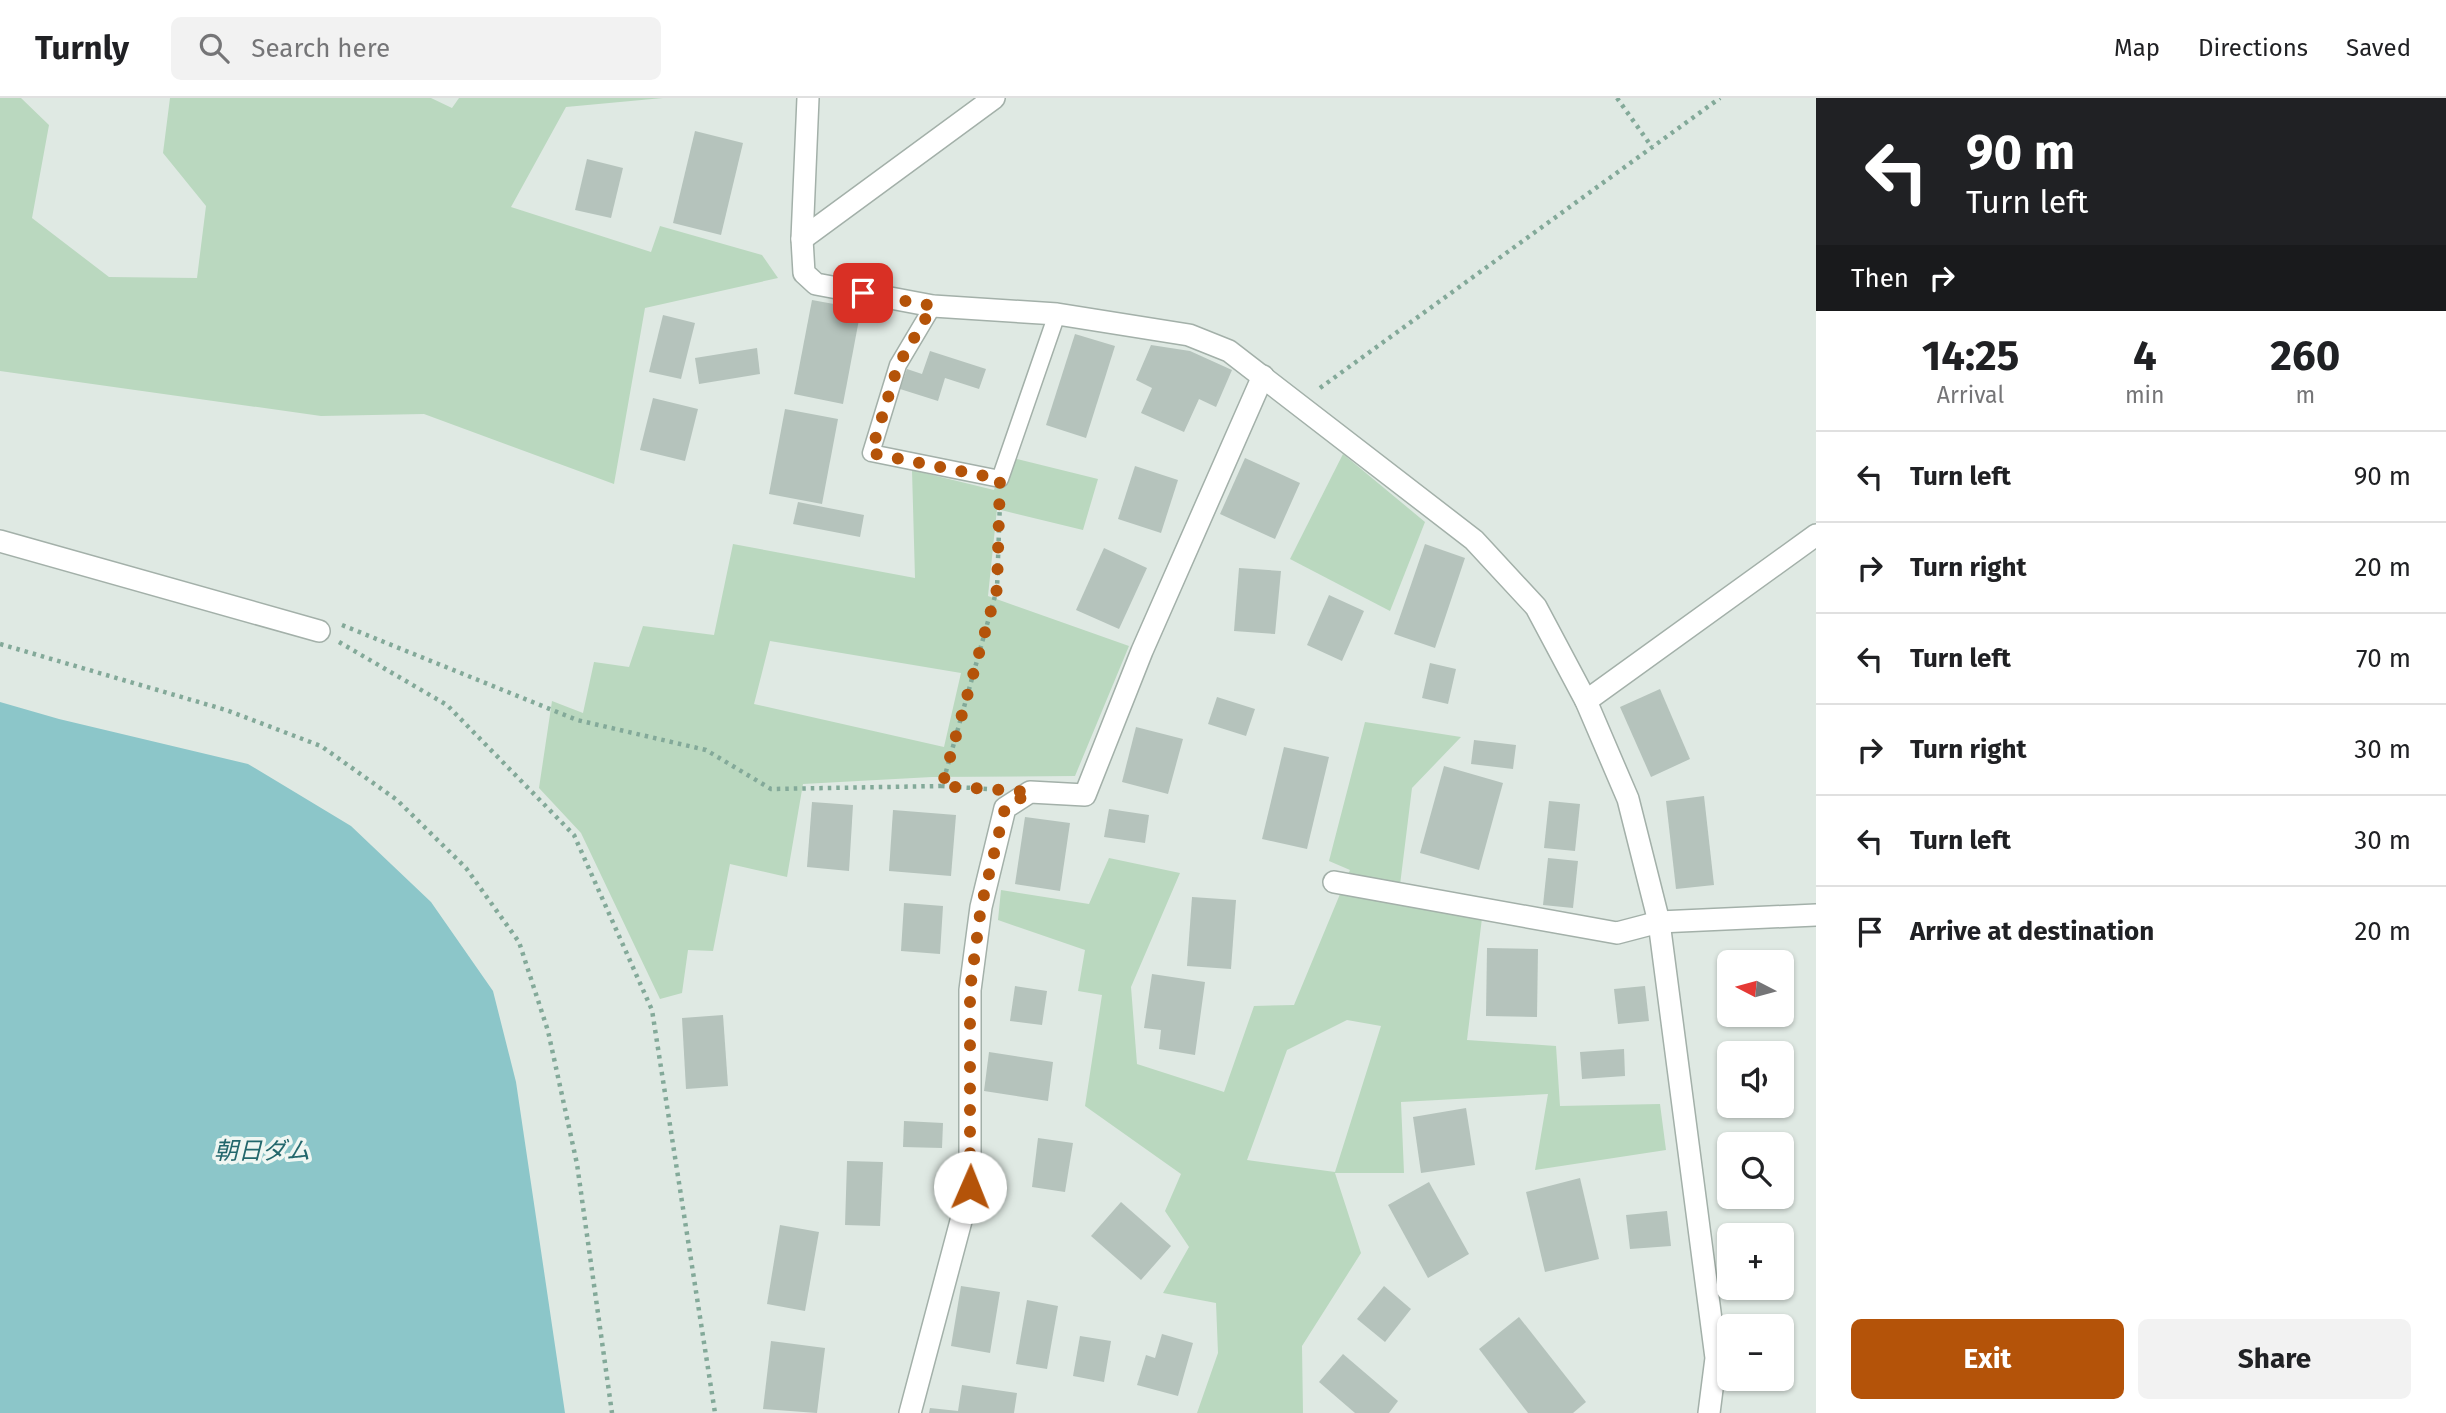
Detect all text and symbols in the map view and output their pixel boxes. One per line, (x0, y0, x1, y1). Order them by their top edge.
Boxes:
search box (171, 17, 661, 80)
text: Turnly (35, 28, 129, 68)
icon: search (195, 29, 233, 67)
text: Search here (251, 33, 390, 64)
text: Map (2114, 34, 2160, 62)
text: Directions (2198, 34, 2308, 62)
text: Saved (2346, 34, 2411, 62)
text: 90 m (1966, 123, 2075, 182)
icon: left (1851, 126, 1942, 217)
text: Turn left (1966, 183, 2088, 221)
icon: right (1923, 259, 1961, 297)
pin (833, 263, 893, 323)
text: Then (1851, 263, 1909, 294)
icon: arrive (844, 274, 882, 312)
text: 14:25 (1922, 331, 2019, 381)
text: 4 (2133, 331, 2157, 381)
text: 260 (2270, 331, 2340, 381)
text: Arrival (1937, 381, 2004, 409)
text: min (2125, 381, 2165, 409)
text: m (2295, 381, 2315, 409)
icon: left (1851, 458, 1889, 496)
text: Turn left (1910, 461, 2011, 492)
text: 90 m (2354, 461, 2411, 492)
icon: right (1851, 549, 1889, 587)
text: Turn right (1910, 552, 2027, 583)
text: 20 m (2354, 552, 2411, 583)
icon: left (1851, 640, 1889, 678)
text: Turn left (1910, 643, 2011, 674)
text: 70 m (2356, 643, 2411, 674)
icon: right (1851, 731, 1889, 769)
text: Turn right (1910, 734, 2027, 765)
text: 30 m (2354, 734, 2411, 765)
icon: left (1851, 822, 1889, 860)
text: Turn left (1910, 825, 2011, 856)
text: 30 m (2354, 825, 2411, 856)
icon: arrive (1851, 913, 1889, 951)
text: Arrive at destination (1910, 916, 2154, 947)
text: 20 m (2354, 916, 2411, 947)
north arrow (1717, 950, 1794, 1027)
map controls (1717, 950, 1794, 1391)
button: sound (1717, 1041, 1794, 1118)
button: search (1717, 1132, 1794, 1209)
water label: 朝日ダム (214, 1137, 310, 1165)
position arrow (933, 1150, 1007, 1224)
button: + (1717, 1223, 1794, 1300)
button: − (1717, 1314, 1794, 1391)
button: Exit (1851, 1319, 2124, 1399)
button: Share (2138, 1319, 2411, 1399)

